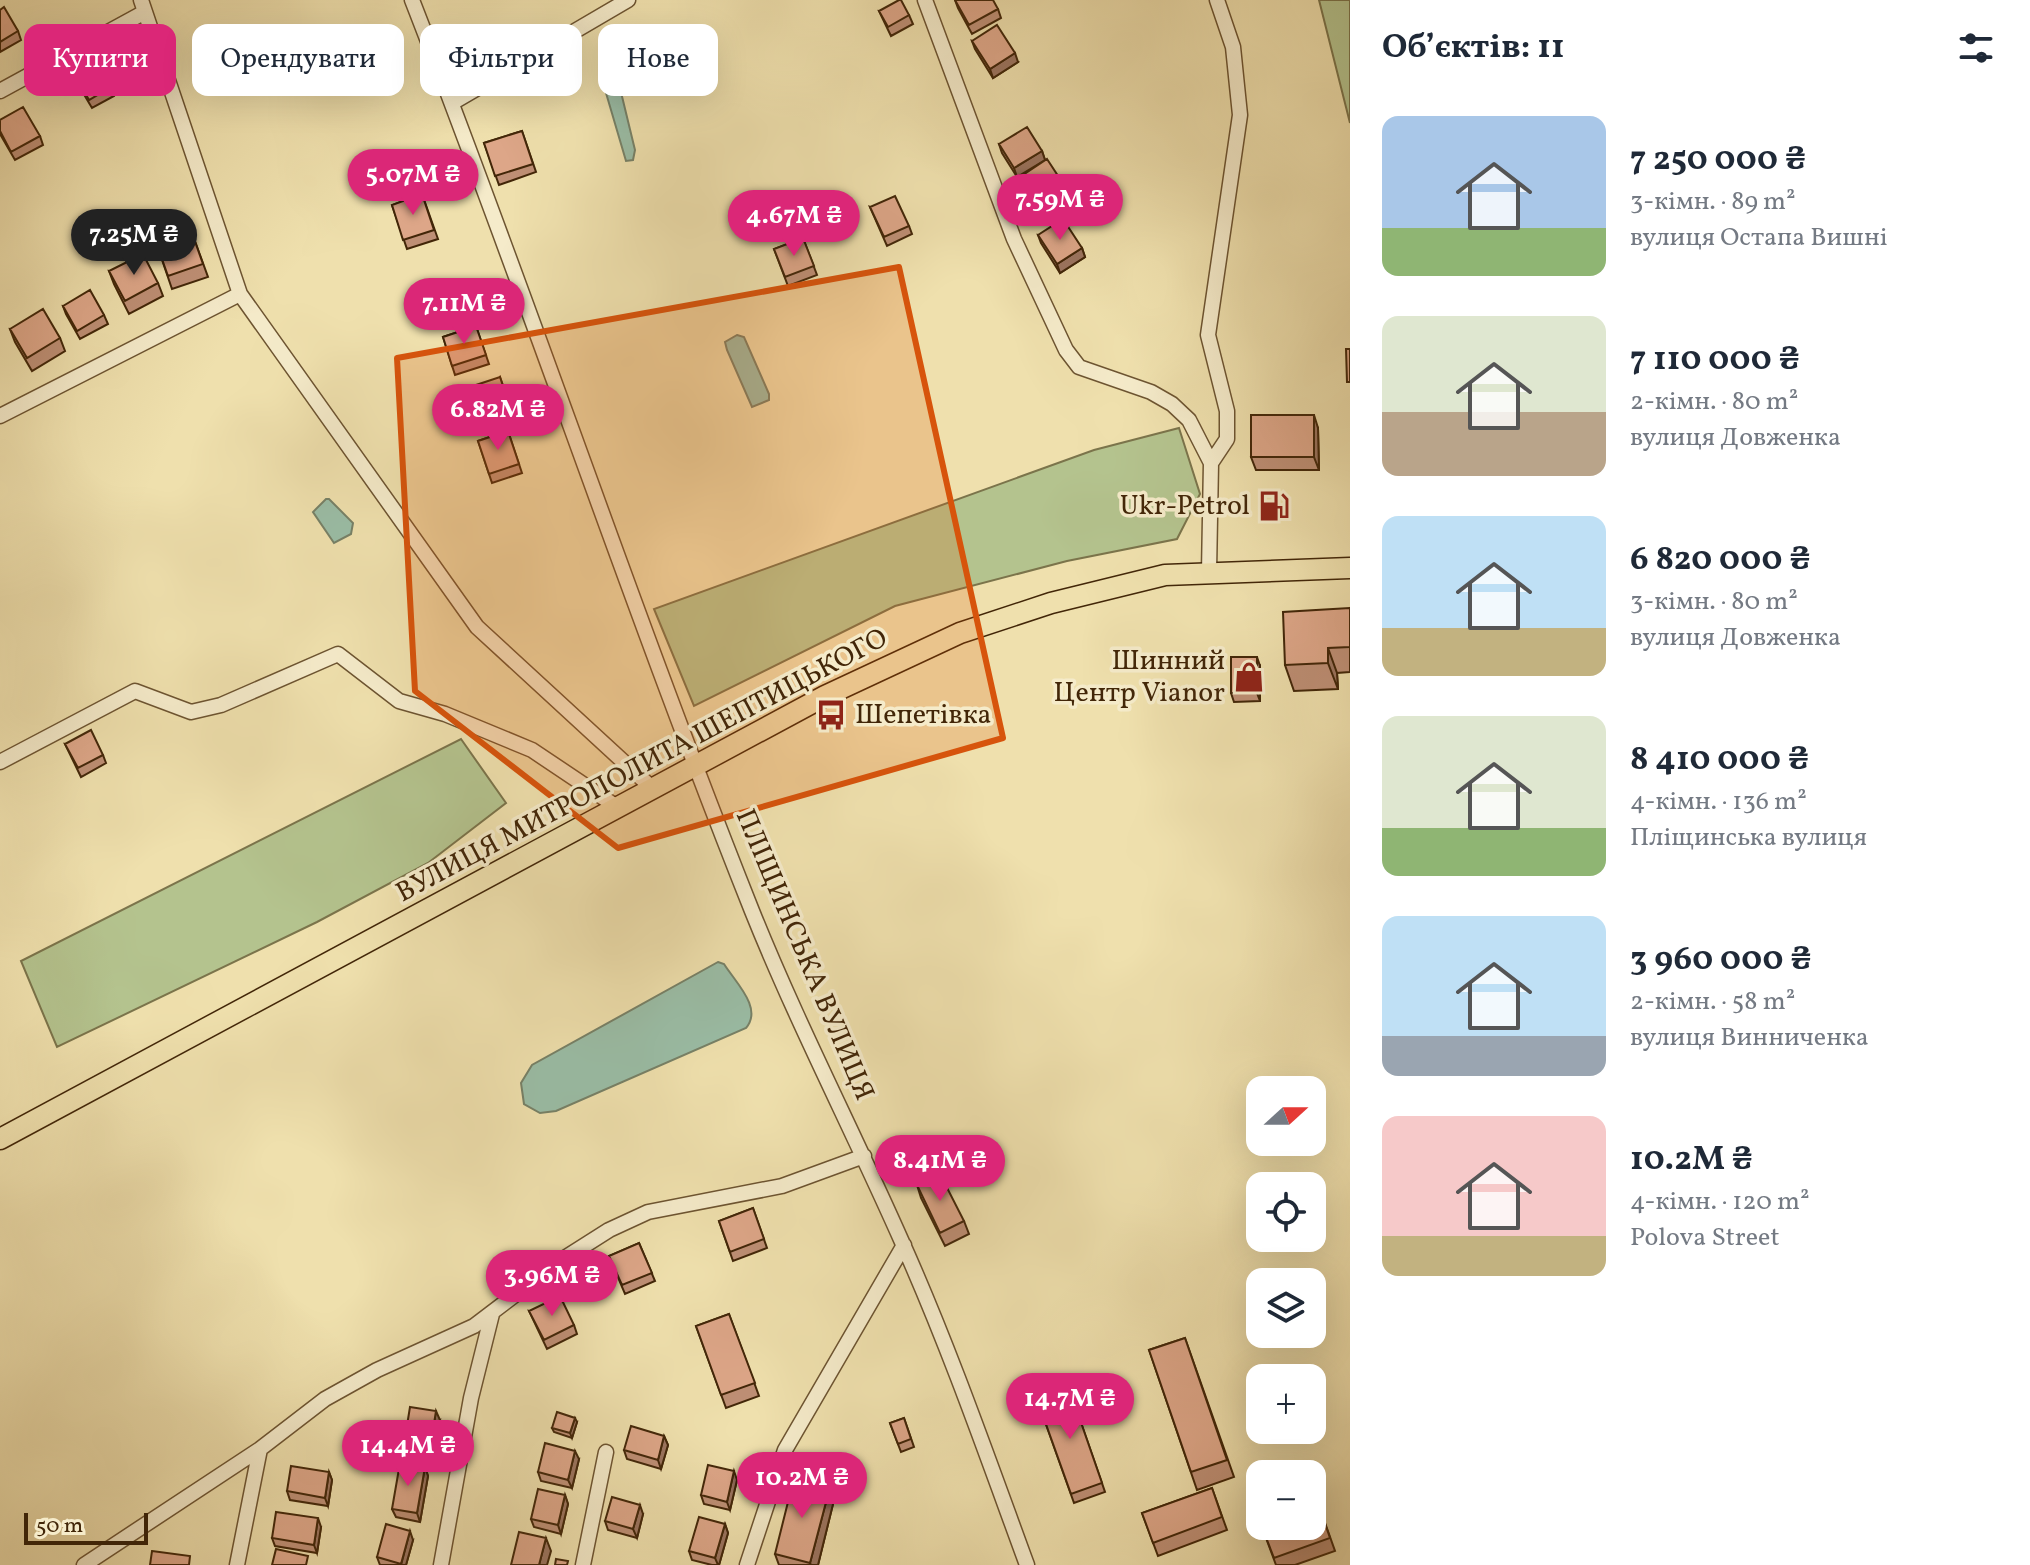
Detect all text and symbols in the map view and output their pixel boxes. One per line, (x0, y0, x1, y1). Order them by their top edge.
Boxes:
chip: Купити (24, 24, 176, 96)
chip: Орендувати (192, 24, 404, 96)
chip: Фільтри (420, 24, 582, 96)
chip: Нове (598, 24, 718, 96)
text: Об’єктів: 11 (1382, 25, 1565, 72)
icon: filters (1954, 26, 1998, 70)
text: 7 250 000 ₴ (1630, 137, 1806, 184)
icon: home (1446, 148, 1542, 244)
pin: 5.07M ₴ (339, 149, 487, 217)
text: 5.07M ₴ (366, 157, 460, 193)
pin: 7.59M ₴ (986, 174, 1134, 242)
text: 7.59M ₴ (1015, 182, 1105, 218)
text: 3-кімн. · 89 m² (1630, 184, 1796, 220)
pin: 4.67M ₴ (720, 190, 868, 258)
text: 4.67M ₴ (746, 198, 842, 234)
pin: 7.25M ₴ (60, 209, 208, 277)
text: 7.25M ₴ (89, 217, 179, 253)
text: вулиця Остапа Вишні (1630, 220, 1888, 256)
pin: 7.11M ₴ (390, 278, 538, 346)
text: 7.11M ₴ (422, 286, 506, 322)
text: 7 110 000 ₴ (1630, 337, 1800, 384)
icon: home (1446, 348, 1542, 444)
pin: 6.82M ₴ (424, 384, 572, 452)
text: 2-кімн. · 80 m² (1630, 384, 1798, 420)
text: 6.82M ₴ (450, 392, 546, 428)
text: вулиця Довженка (1630, 420, 1841, 456)
place label: Ukr-Petrol (1120, 487, 1250, 526)
fuel station icon: Ukr-Petrol (1257, 489, 1291, 523)
text: 6 820 000 ₴ (1630, 537, 1811, 584)
icon: home (1446, 548, 1542, 644)
text: 3-кімн. · 80 m² (1630, 584, 1798, 620)
street label: ВУЛИЦЯ МИТРОПОЛИТА ШЕПТИЦЬКОГО (389, 619, 895, 913)
text: вулиця Довженка (1630, 620, 1841, 656)
place label: Шинний Центр Vianor (1054, 642, 1225, 713)
shop icon: Шинний Центр Vianor (1232, 660, 1266, 694)
place label: Шепетівка (855, 696, 992, 735)
bus stop icon: Шепетівка (814, 698, 848, 732)
text: 8 410 000 ₴ (1630, 737, 1809, 784)
icon: home (1446, 748, 1542, 844)
text: 4-кімн. · 136 m² (1630, 784, 1807, 820)
street label: ПЛІЩИНСЬКА ВУЛИЦЯ (725, 803, 883, 1107)
text: Пліщинська вулиця (1630, 820, 1867, 856)
text: 3 960 000 ₴ (1630, 937, 1812, 984)
icon: home (1446, 948, 1542, 1044)
text: 2-кімн. · 58 m² (1630, 984, 1795, 1020)
text: вулиця Винниченка (1630, 1020, 1869, 1056)
north arrow (1246, 1076, 1326, 1156)
map controls (1246, 1076, 1326, 1540)
pin: 8.41M ₴ (866, 1135, 1014, 1203)
text: 10.2M ₴ (1630, 1137, 1753, 1184)
text: 8.41M ₴ (893, 1143, 987, 1179)
icon: home (1446, 1148, 1542, 1244)
button: locate (1246, 1172, 1326, 1252)
text: 4-кімн. · 120 m² (1630, 1184, 1810, 1220)
text: Polova Street (1630, 1220, 1780, 1256)
pin: 3.96M ₴ (478, 1250, 626, 1318)
text: 3.96M ₴ (504, 1258, 600, 1294)
button: layers (1246, 1268, 1326, 1348)
button: + (1246, 1364, 1326, 1444)
pin: 14.7M ₴ (996, 1373, 1144, 1441)
text: 14.7M ₴ (1024, 1381, 1116, 1417)
pin: 14.4M ₴ (334, 1420, 482, 1488)
text: 14.4M ₴ (360, 1428, 456, 1464)
pin: 10.2M ₴ (728, 1452, 876, 1520)
text: 10.2M ₴ (755, 1460, 849, 1496)
button: − (1246, 1460, 1326, 1540)
scale bar (24, 1509, 148, 1545)
text: 50 m (36, 1511, 83, 1542)

